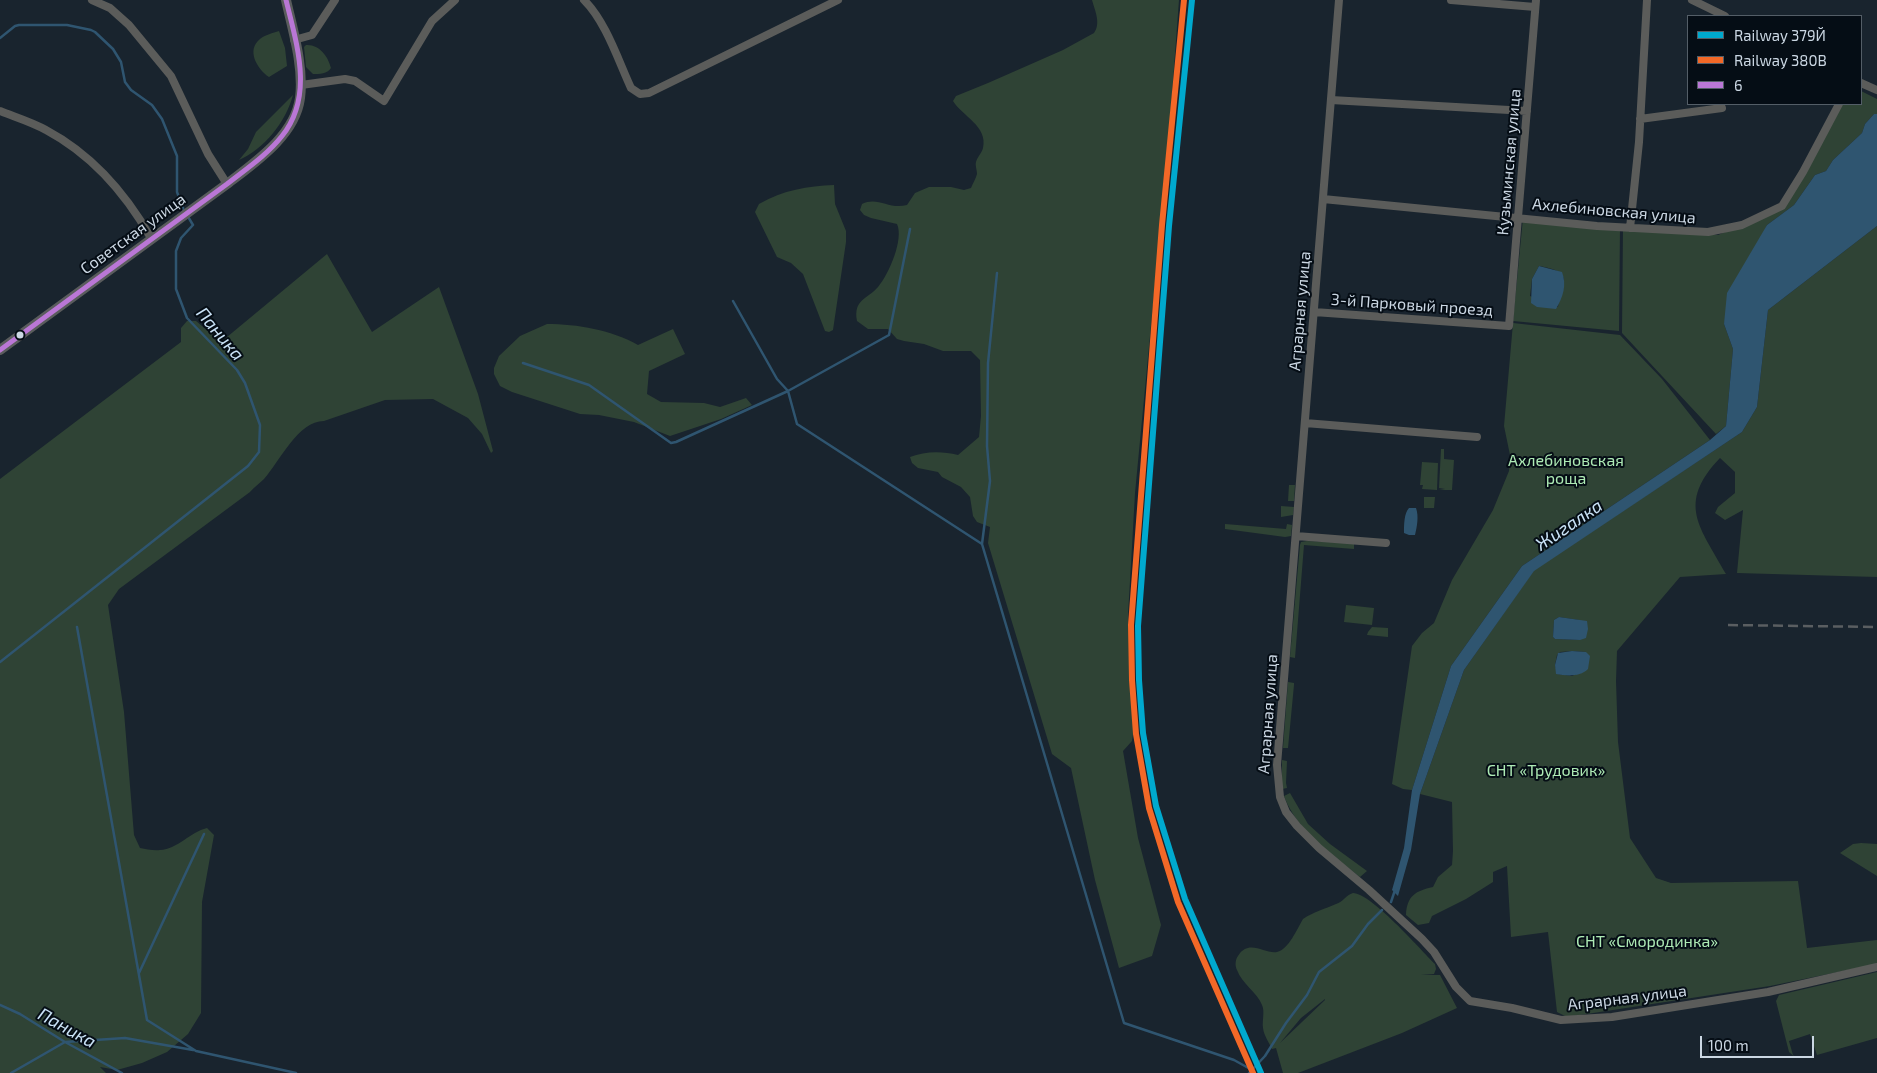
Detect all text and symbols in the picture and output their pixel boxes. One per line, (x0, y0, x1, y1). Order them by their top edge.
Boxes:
legend (1687, 15, 1862, 105)
text: Railway 379Й (1734, 26, 1826, 44)
text: Railway 380В (1734, 51, 1827, 69)
text: 6 (1734, 76, 1743, 94)
street label: Кузьминская улица (1493, 88, 1525, 236)
street label: Советская улица (77, 189, 189, 279)
street label: Ахлебиновская улица (1531, 194, 1697, 228)
street label: Аграрная улица (1285, 250, 1315, 372)
street label: 3-й Парковый проезд (1330, 290, 1494, 320)
water label: Паника (191, 303, 249, 365)
unlabelled marker (15, 330, 25, 340)
park label: Ахлебиновская роща (1508, 451, 1624, 489)
water label: Жигалка (1531, 495, 1607, 555)
street label: Аграрная улица (1254, 654, 1282, 774)
park label: СНТ «Трудовик» (1487, 761, 1605, 781)
park label: СНТ «Смородинка» (1576, 932, 1718, 952)
street label: Аграрная улица (1566, 981, 1688, 1015)
water label: Паника (34, 1003, 100, 1053)
scale bar (1702, 1026, 1816, 1058)
text: 100 m (1708, 1036, 1749, 1054)

